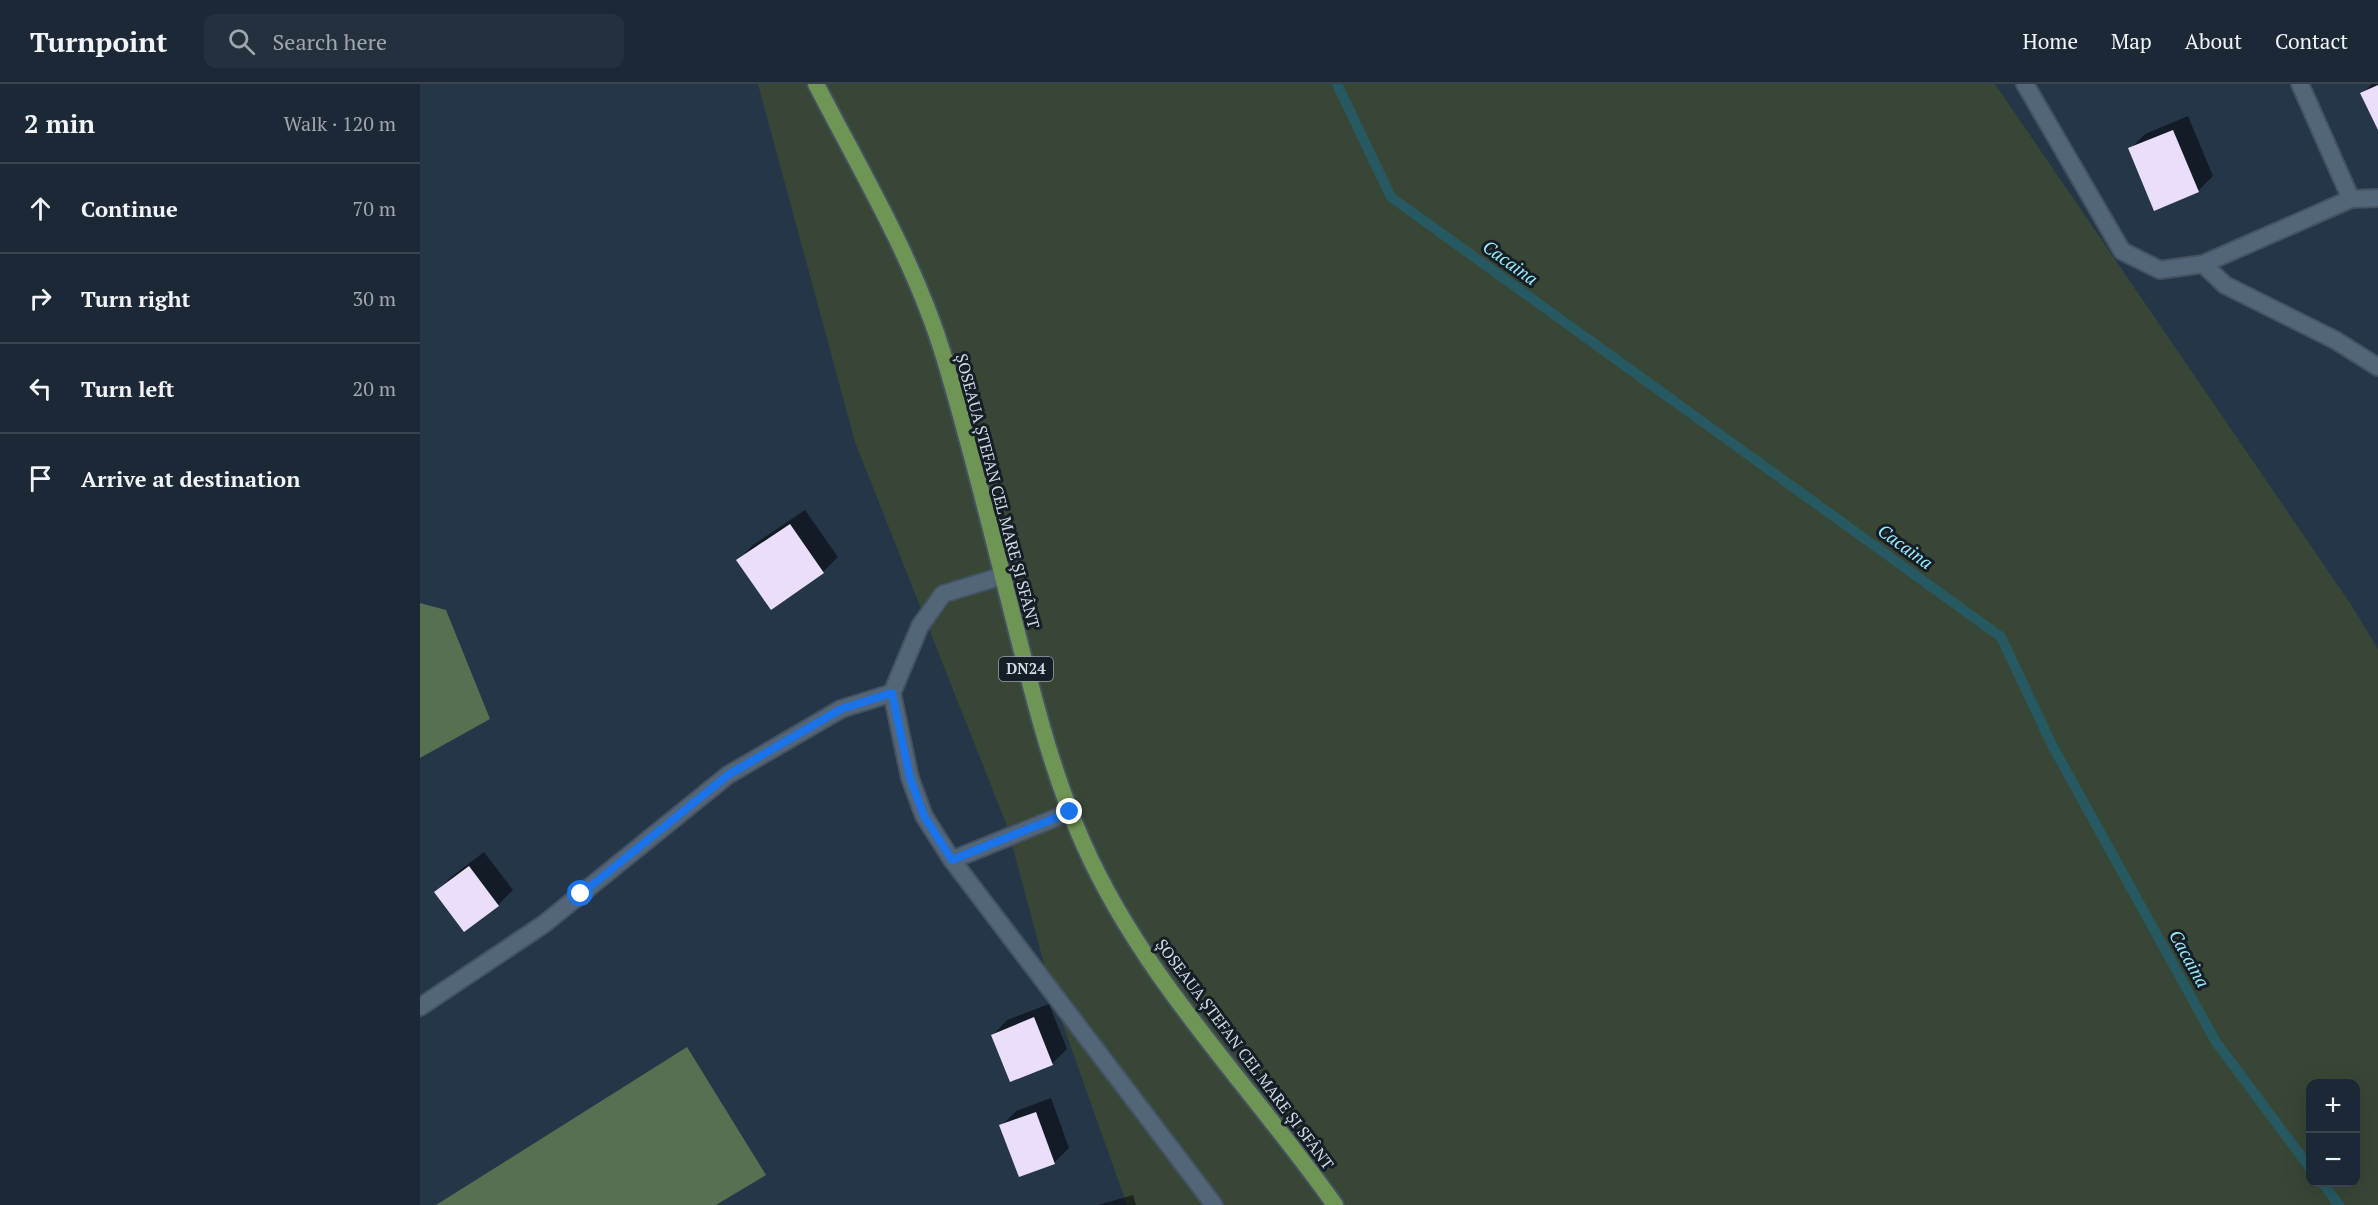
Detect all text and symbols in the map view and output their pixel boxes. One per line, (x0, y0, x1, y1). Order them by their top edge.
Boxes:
search box (204, 14, 624, 68)
text: Turnpoint (30, 23, 168, 60)
icon: search (225, 25, 258, 58)
text: Search here (273, 27, 387, 56)
text: Home (2022, 27, 2078, 55)
text: Map (2111, 27, 2152, 55)
text: About (2185, 27, 2242, 55)
text: Contact (2275, 27, 2348, 55)
text: 2 min (24, 106, 95, 140)
text: Walk · 120 m (284, 110, 396, 137)
icon: ahead (24, 192, 57, 225)
text: Continue (81, 194, 178, 223)
text: 70 m (353, 195, 396, 222)
water label: Cacaina (1478, 234, 1543, 290)
icon: right (24, 282, 57, 315)
text: Turn right (81, 284, 190, 313)
text: 30 m (353, 285, 396, 312)
street label: ȘOSEAUA ȘTEFAN CEL MARE ȘI SFÂNT (951, 351, 1045, 631)
icon: left (24, 372, 57, 405)
text: Turn left (81, 374, 174, 403)
text: 20 m (353, 375, 396, 402)
icon: arrive (24, 462, 57, 495)
text: Arrive at destination (81, 464, 300, 493)
water label: Cacaina (1873, 518, 1938, 574)
road number: DN24 (999, 657, 1053, 681)
route end (1056, 798, 1082, 824)
route start (567, 880, 593, 906)
water label: Cacaina (2164, 925, 2216, 992)
street label: ȘOSEAUA ȘTEFAN CEL MARE ȘI SFÂNT (1151, 934, 1339, 1174)
map controls (2306, 1079, 2360, 1187)
button: + (2306, 1079, 2360, 1133)
button: − (2306, 1133, 2360, 1187)

